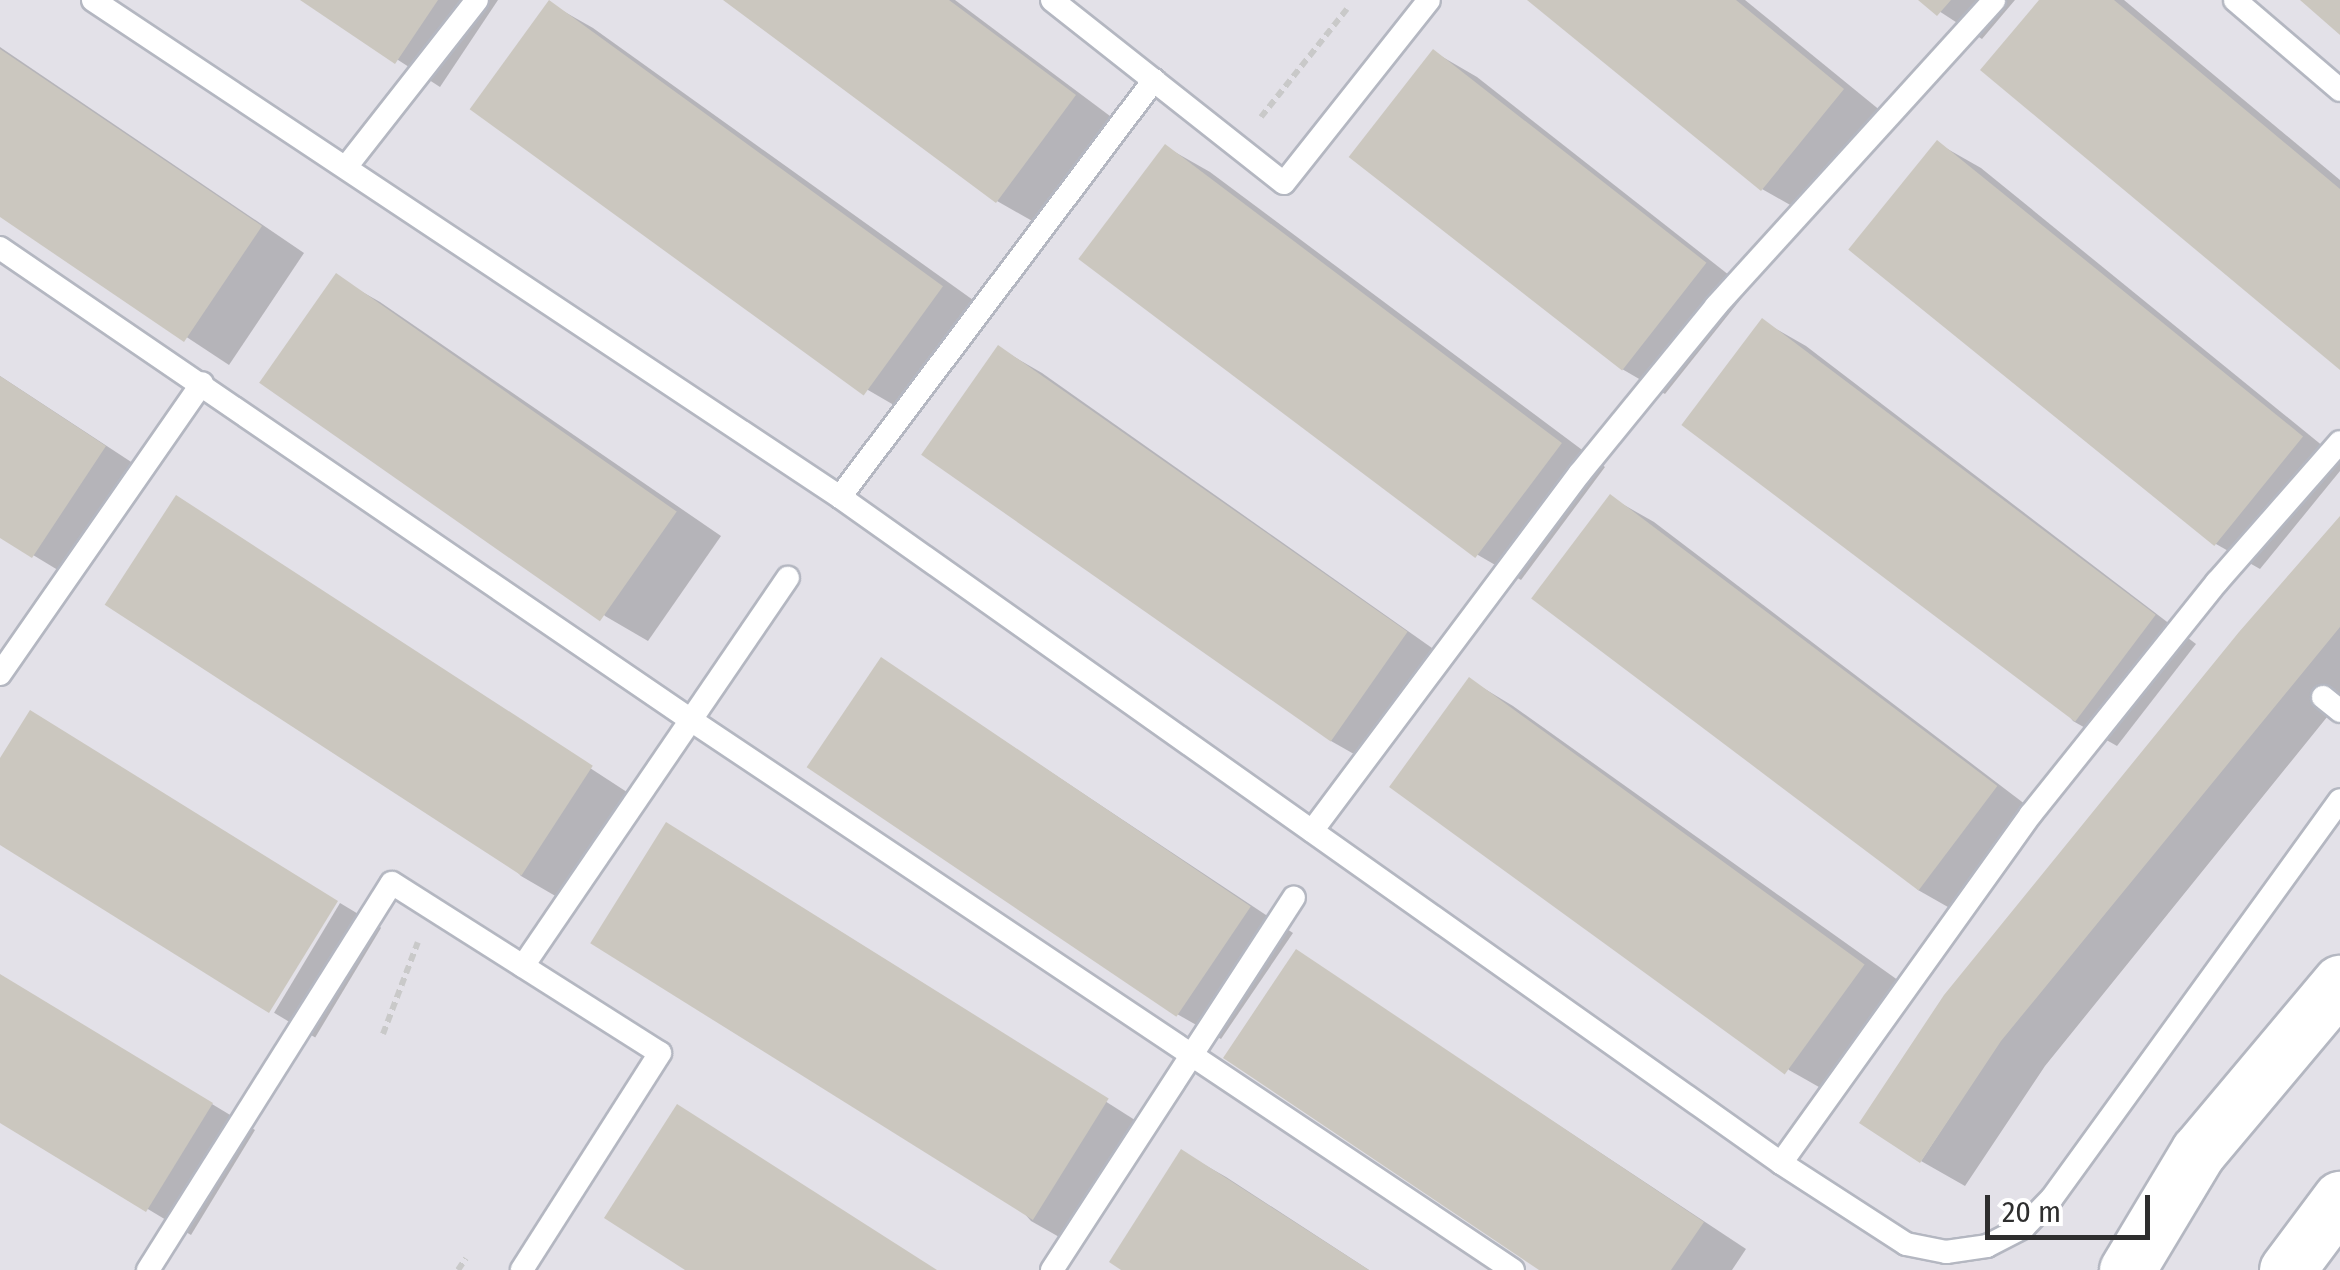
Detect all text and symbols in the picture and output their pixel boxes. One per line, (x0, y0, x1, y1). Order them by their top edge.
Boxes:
scale bar (1990, 1175, 2155, 1237)
text: 20 m (2002, 1194, 2061, 1230)

